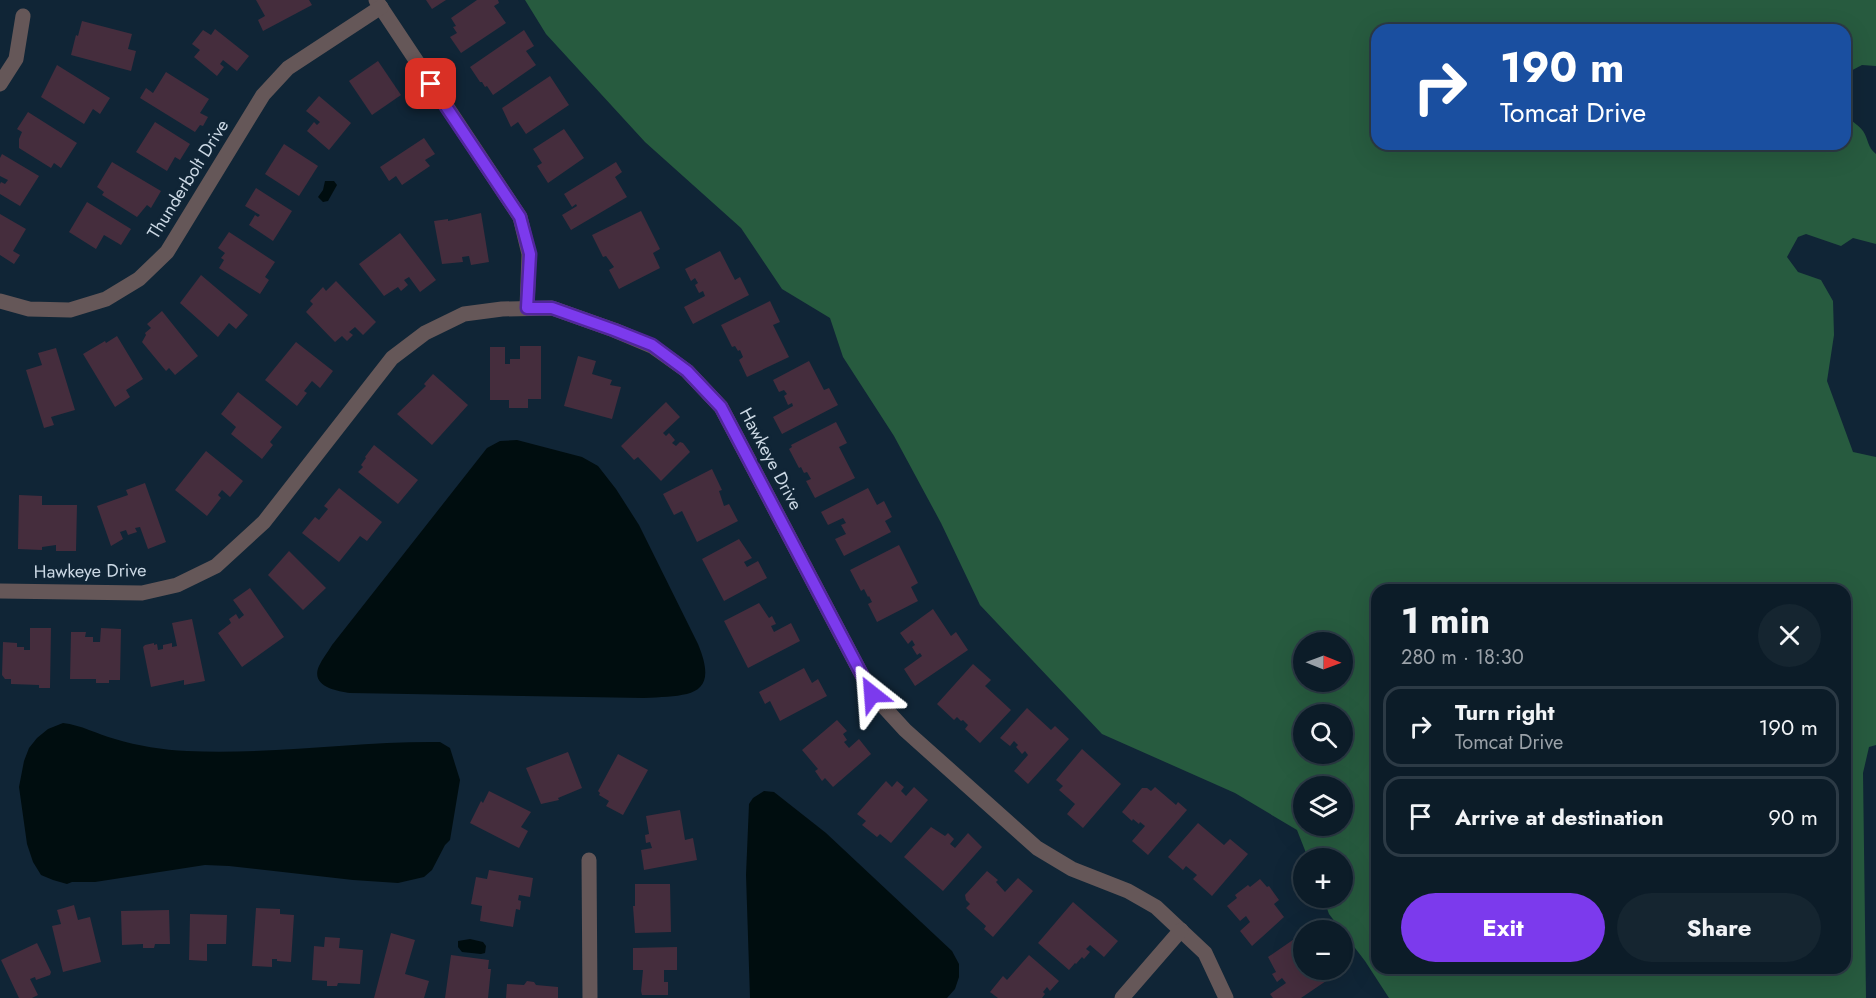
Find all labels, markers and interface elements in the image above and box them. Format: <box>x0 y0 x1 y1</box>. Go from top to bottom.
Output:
text: 190 m <box>1500 37 1624 98</box>
icon: right <box>1401 48 1479 126</box>
pin <box>405 58 456 109</box>
icon: arrive <box>414 67 447 100</box>
text: Tomcat Drive <box>1500 93 1646 132</box>
street label: Thunderbolt Drive <box>141 114 235 244</box>
street label: Hawkeye Drive <box>733 403 809 515</box>
street label: Hawkeye Drive <box>33 557 147 585</box>
text: 1 min <box>1401 594 1490 646</box>
button: close <box>1758 604 1821 667</box>
north arrow <box>1293 632 1353 692</box>
map controls <box>1293 632 1353 980</box>
text: 280 m · 18:30 <box>1401 643 1524 672</box>
position arrow <box>840 662 904 726</box>
text: Turn right <box>1455 696 1555 728</box>
button: search <box>1293 704 1353 764</box>
icon: right <box>1404 710 1437 743</box>
text: 190 m <box>1758 711 1818 743</box>
text: Tomcat Drive <box>1455 728 1563 757</box>
button: layers <box>1293 776 1353 836</box>
icon: arrive <box>1404 800 1437 833</box>
text: Arrive at destination <box>1455 801 1664 833</box>
text: 90 m <box>1768 801 1818 833</box>
button: + <box>1293 848 1353 908</box>
button: Exit <box>1401 893 1605 962</box>
button: Share <box>1617 893 1821 962</box>
button: − <box>1293 920 1353 980</box>

